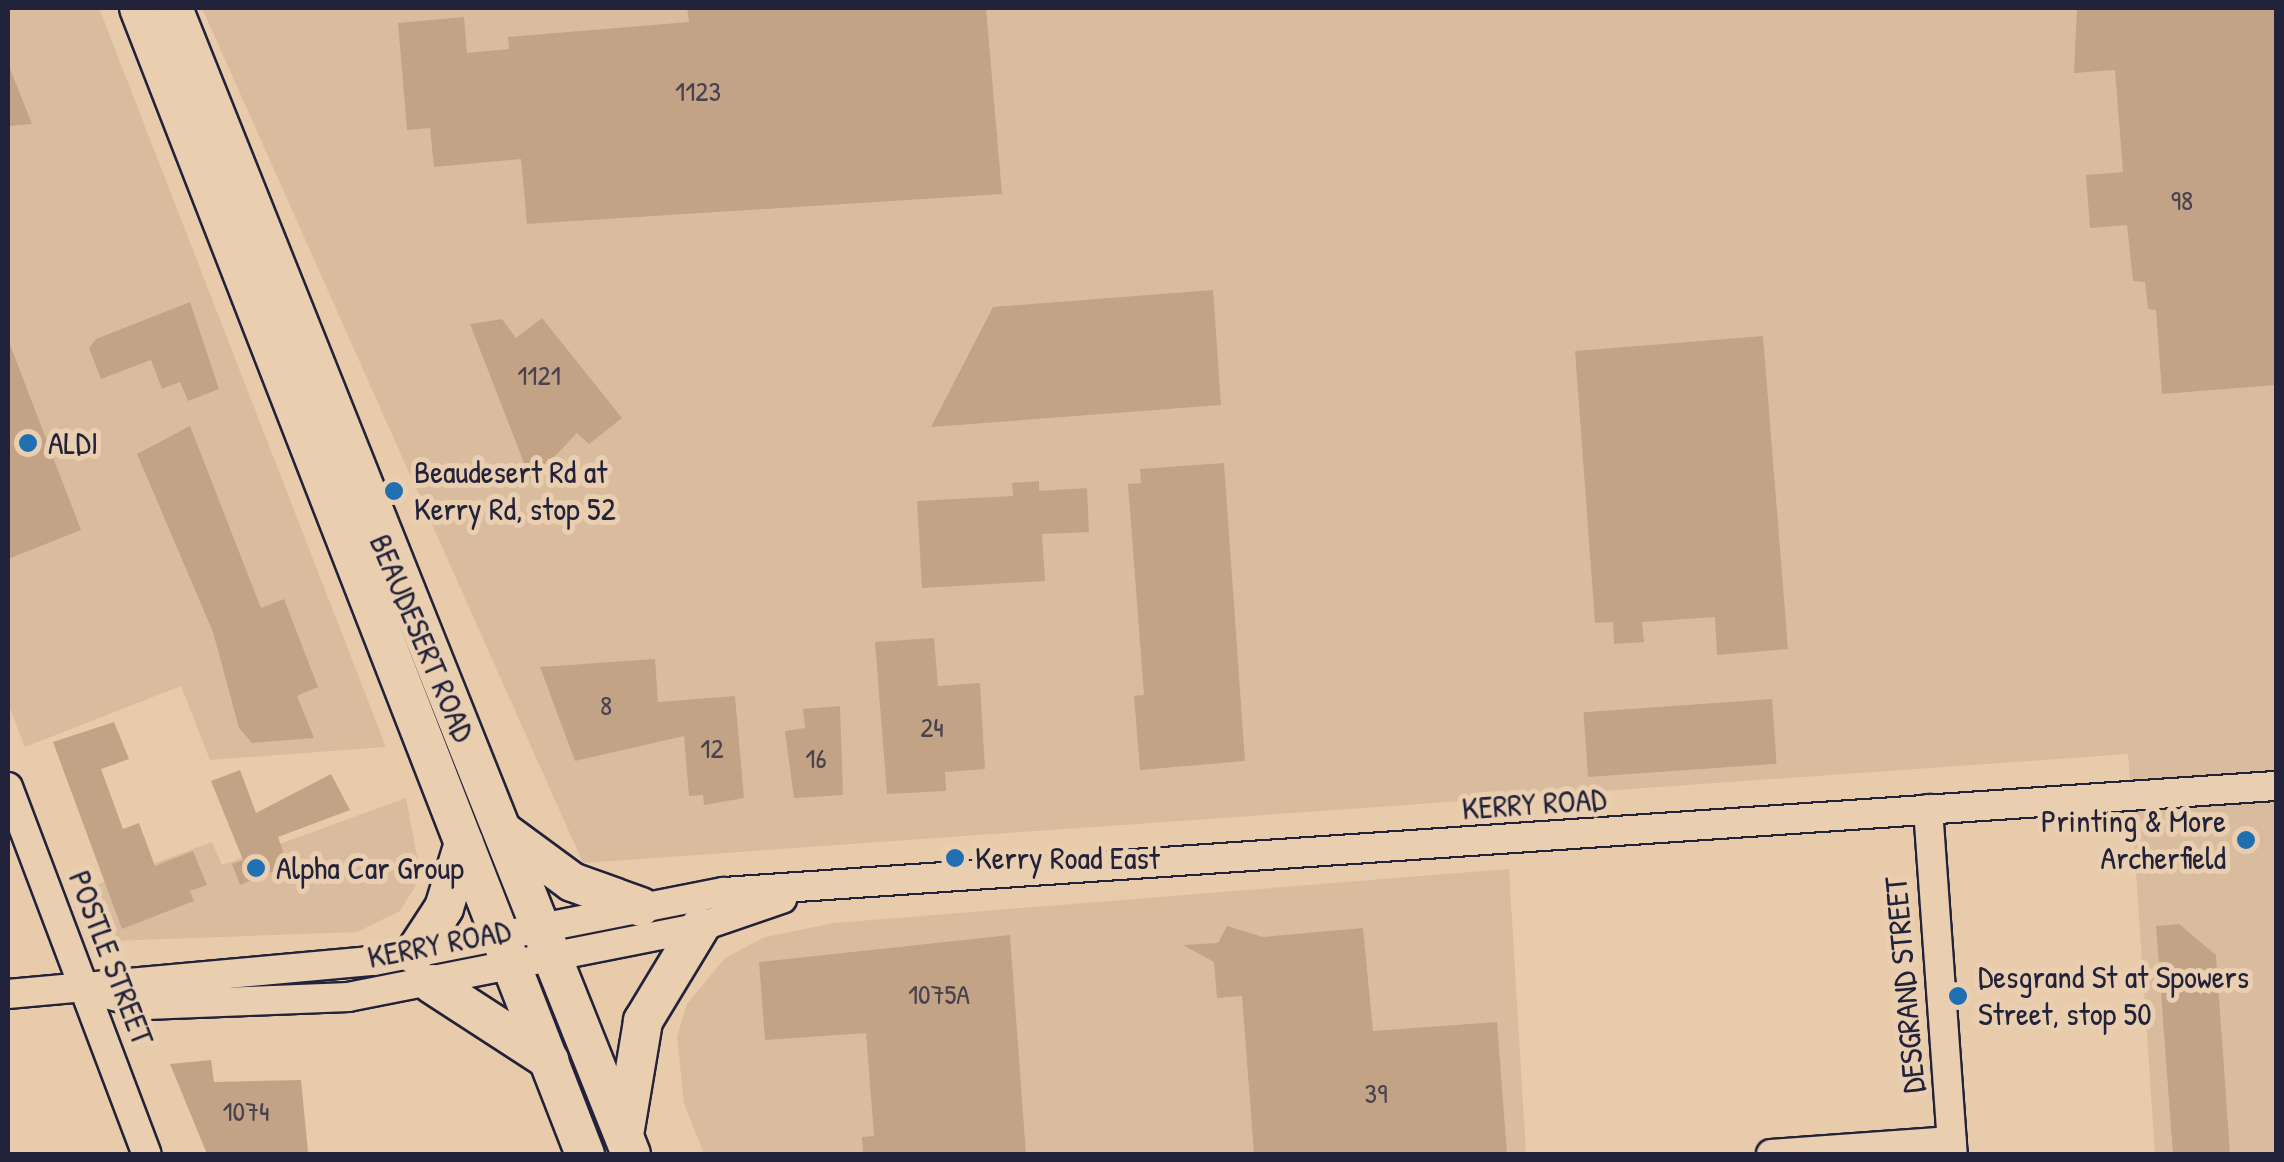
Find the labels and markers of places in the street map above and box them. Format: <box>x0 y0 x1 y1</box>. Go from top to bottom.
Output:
place label: ALDI <box>48 424 98 462</box>
marker: ALDI <box>17 432 39 454</box>
place label: Beaudesert Rd at Kerry Rd, stop 52 <box>414 454 616 529</box>
marker: Beaudesert Rd at Kerry Rd, stop 52 <box>383 480 405 502</box>
place label: Printing & More Archerfield <box>2041 803 2226 878</box>
marker: Printing & More Archerfield <box>2235 829 2257 851</box>
place label: Kerry Road East <box>975 839 1160 877</box>
marker: Kerry Road East <box>944 847 966 869</box>
place label: Alpha Car Group <box>276 849 464 887</box>
marker: Alpha Car Group <box>245 857 267 879</box>
place label: Desgrand St at Spowers Street, stop 50 <box>1978 959 2249 1034</box>
marker: Desgrand St at Spowers Street, stop 50 <box>1947 985 1969 1007</box>

